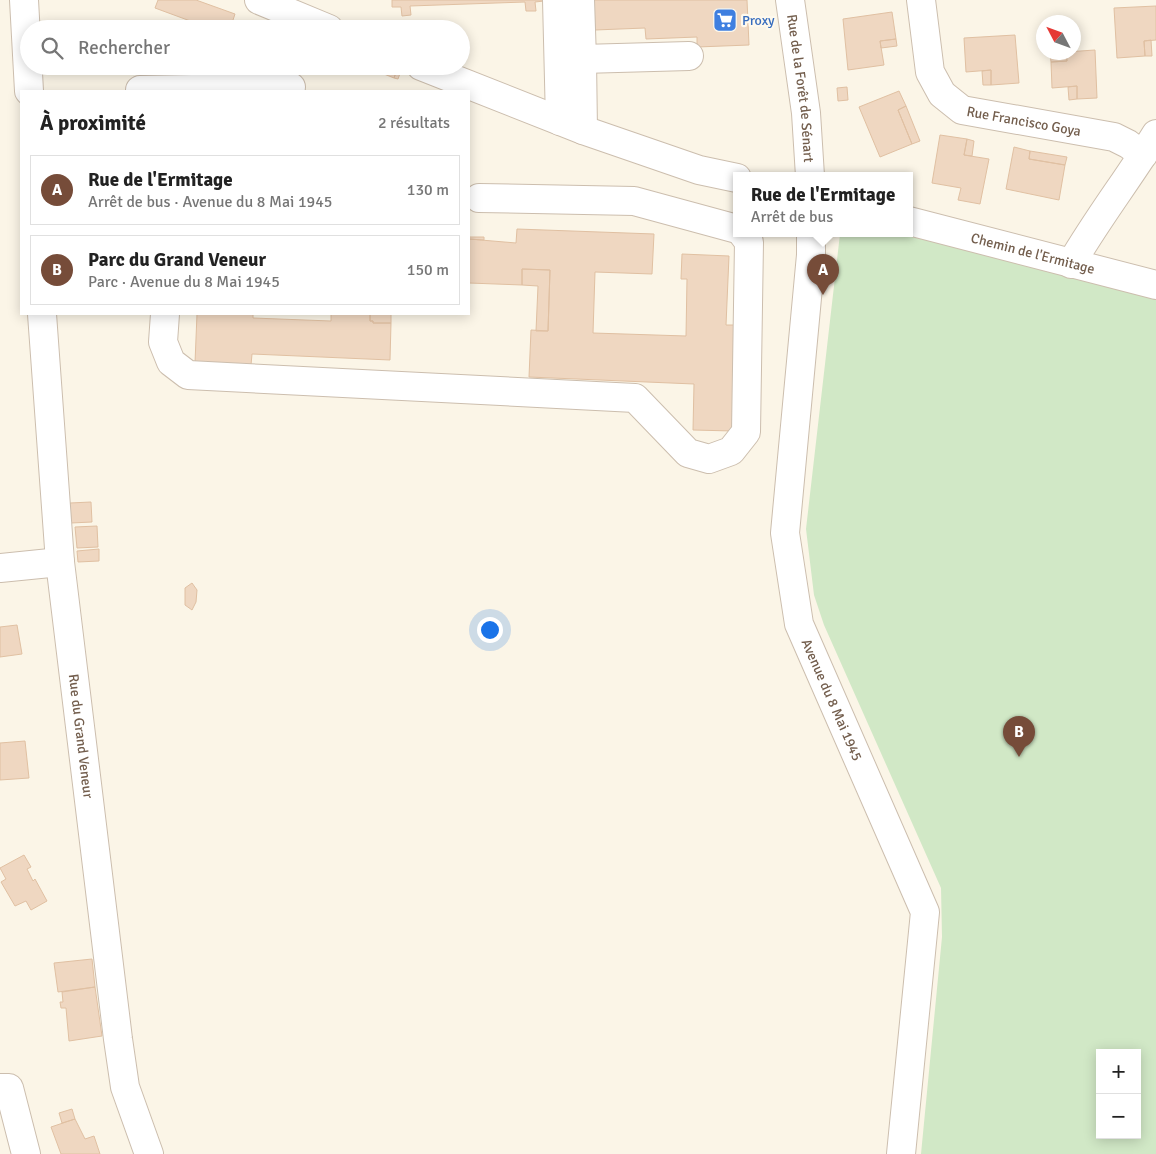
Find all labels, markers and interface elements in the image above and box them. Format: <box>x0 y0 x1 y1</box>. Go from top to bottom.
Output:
supermarket icon: Proxy <box>712 7 738 33</box>
place label: Proxy <box>742 12 775 29</box>
street label: Rue de la Forêt de Sénart <box>783 13 817 163</box>
north arrow <box>1036 15 1081 60</box>
search box <box>20 20 470 75</box>
icon: search <box>38 34 66 62</box>
text: Rechercher <box>78 36 170 60</box>
street label: Rue Francisco Goya <box>965 103 1082 140</box>
text: À proximité <box>40 110 146 136</box>
text: 2 résultats <box>378 113 450 133</box>
text: Rue de l'Ermitage <box>88 168 233 192</box>
popup <box>733 172 913 237</box>
text: A <box>52 180 62 200</box>
text: 130 m <box>407 180 449 200</box>
text: Rue de l'Ermitage <box>751 183 895 207</box>
text: Arrêt de bus · Avenue du 8 Mai 1945 <box>88 192 332 212</box>
text: Arrêt de bus <box>751 207 833 227</box>
street label: Chemin de l'Ermitage <box>969 229 1097 278</box>
text: Parc du Grand Veneur <box>88 248 266 272</box>
pin: A <box>807 254 839 295</box>
text: B <box>52 260 62 280</box>
text: 150 m <box>407 260 449 280</box>
text: Parc · Avenue du 8 Mai 1945 <box>88 272 280 292</box>
your location <box>477 617 503 643</box>
street label: Avenue du 8 Mai 1945 <box>798 636 866 764</box>
street label: Rue du Grand Veneur <box>65 673 97 800</box>
pin: B <box>1003 716 1035 757</box>
map controls <box>1096 1049 1141 1139</box>
button: + <box>1096 1049 1141 1094</box>
button: − <box>1096 1094 1141 1139</box>

